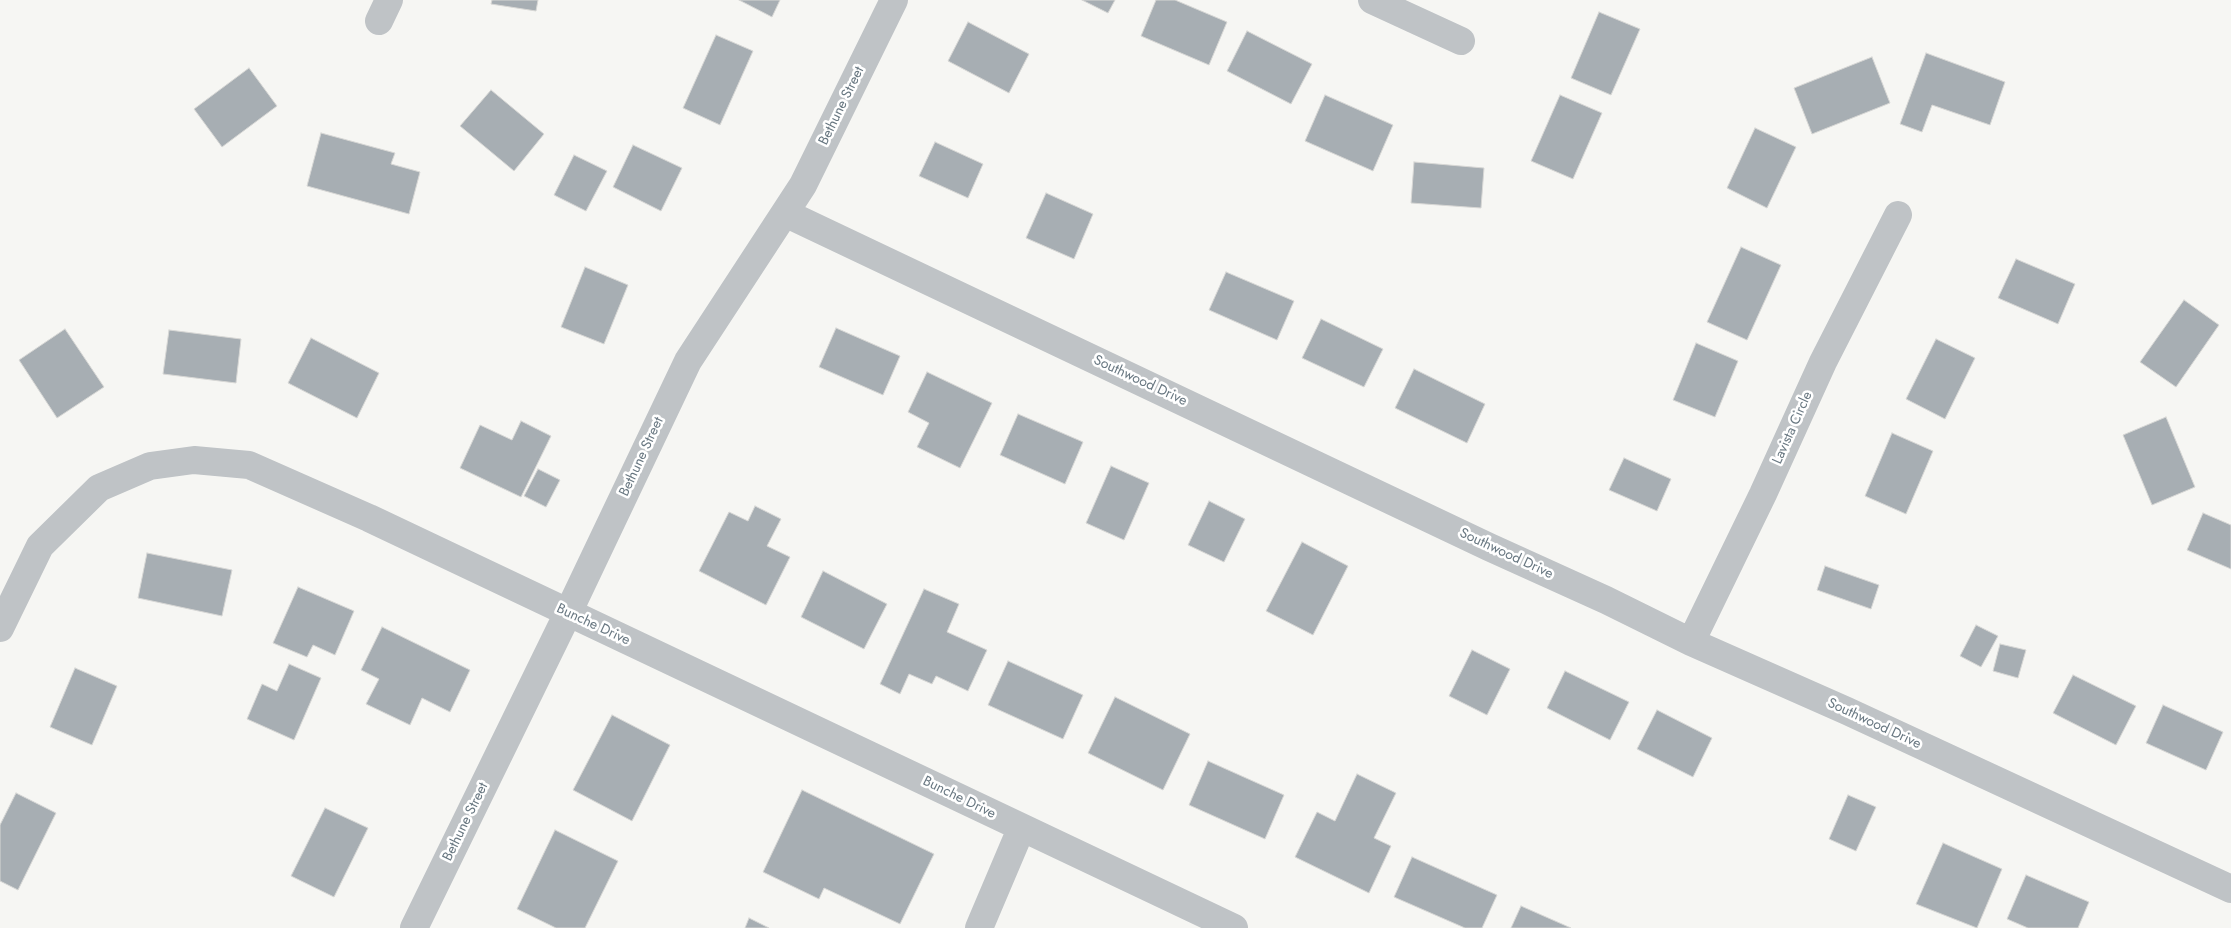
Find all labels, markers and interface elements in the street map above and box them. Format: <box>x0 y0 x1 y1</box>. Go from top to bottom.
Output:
street label: Bethune Street <box>816 64 868 148</box>
street label: Southwood Drive <box>1091 352 1189 410</box>
street label: Lavista Circle <box>1770 389 1816 467</box>
street label: Bethune Street <box>616 415 668 499</box>
street label: Southwood Drive <box>1457 525 1555 583</box>
street label: Bunche Drive <box>554 601 632 649</box>
street label: Southwood Drive <box>1825 695 1923 753</box>
street label: Bunche Drive <box>920 773 998 823</box>
street label: Bethune Street <box>440 780 492 864</box>

